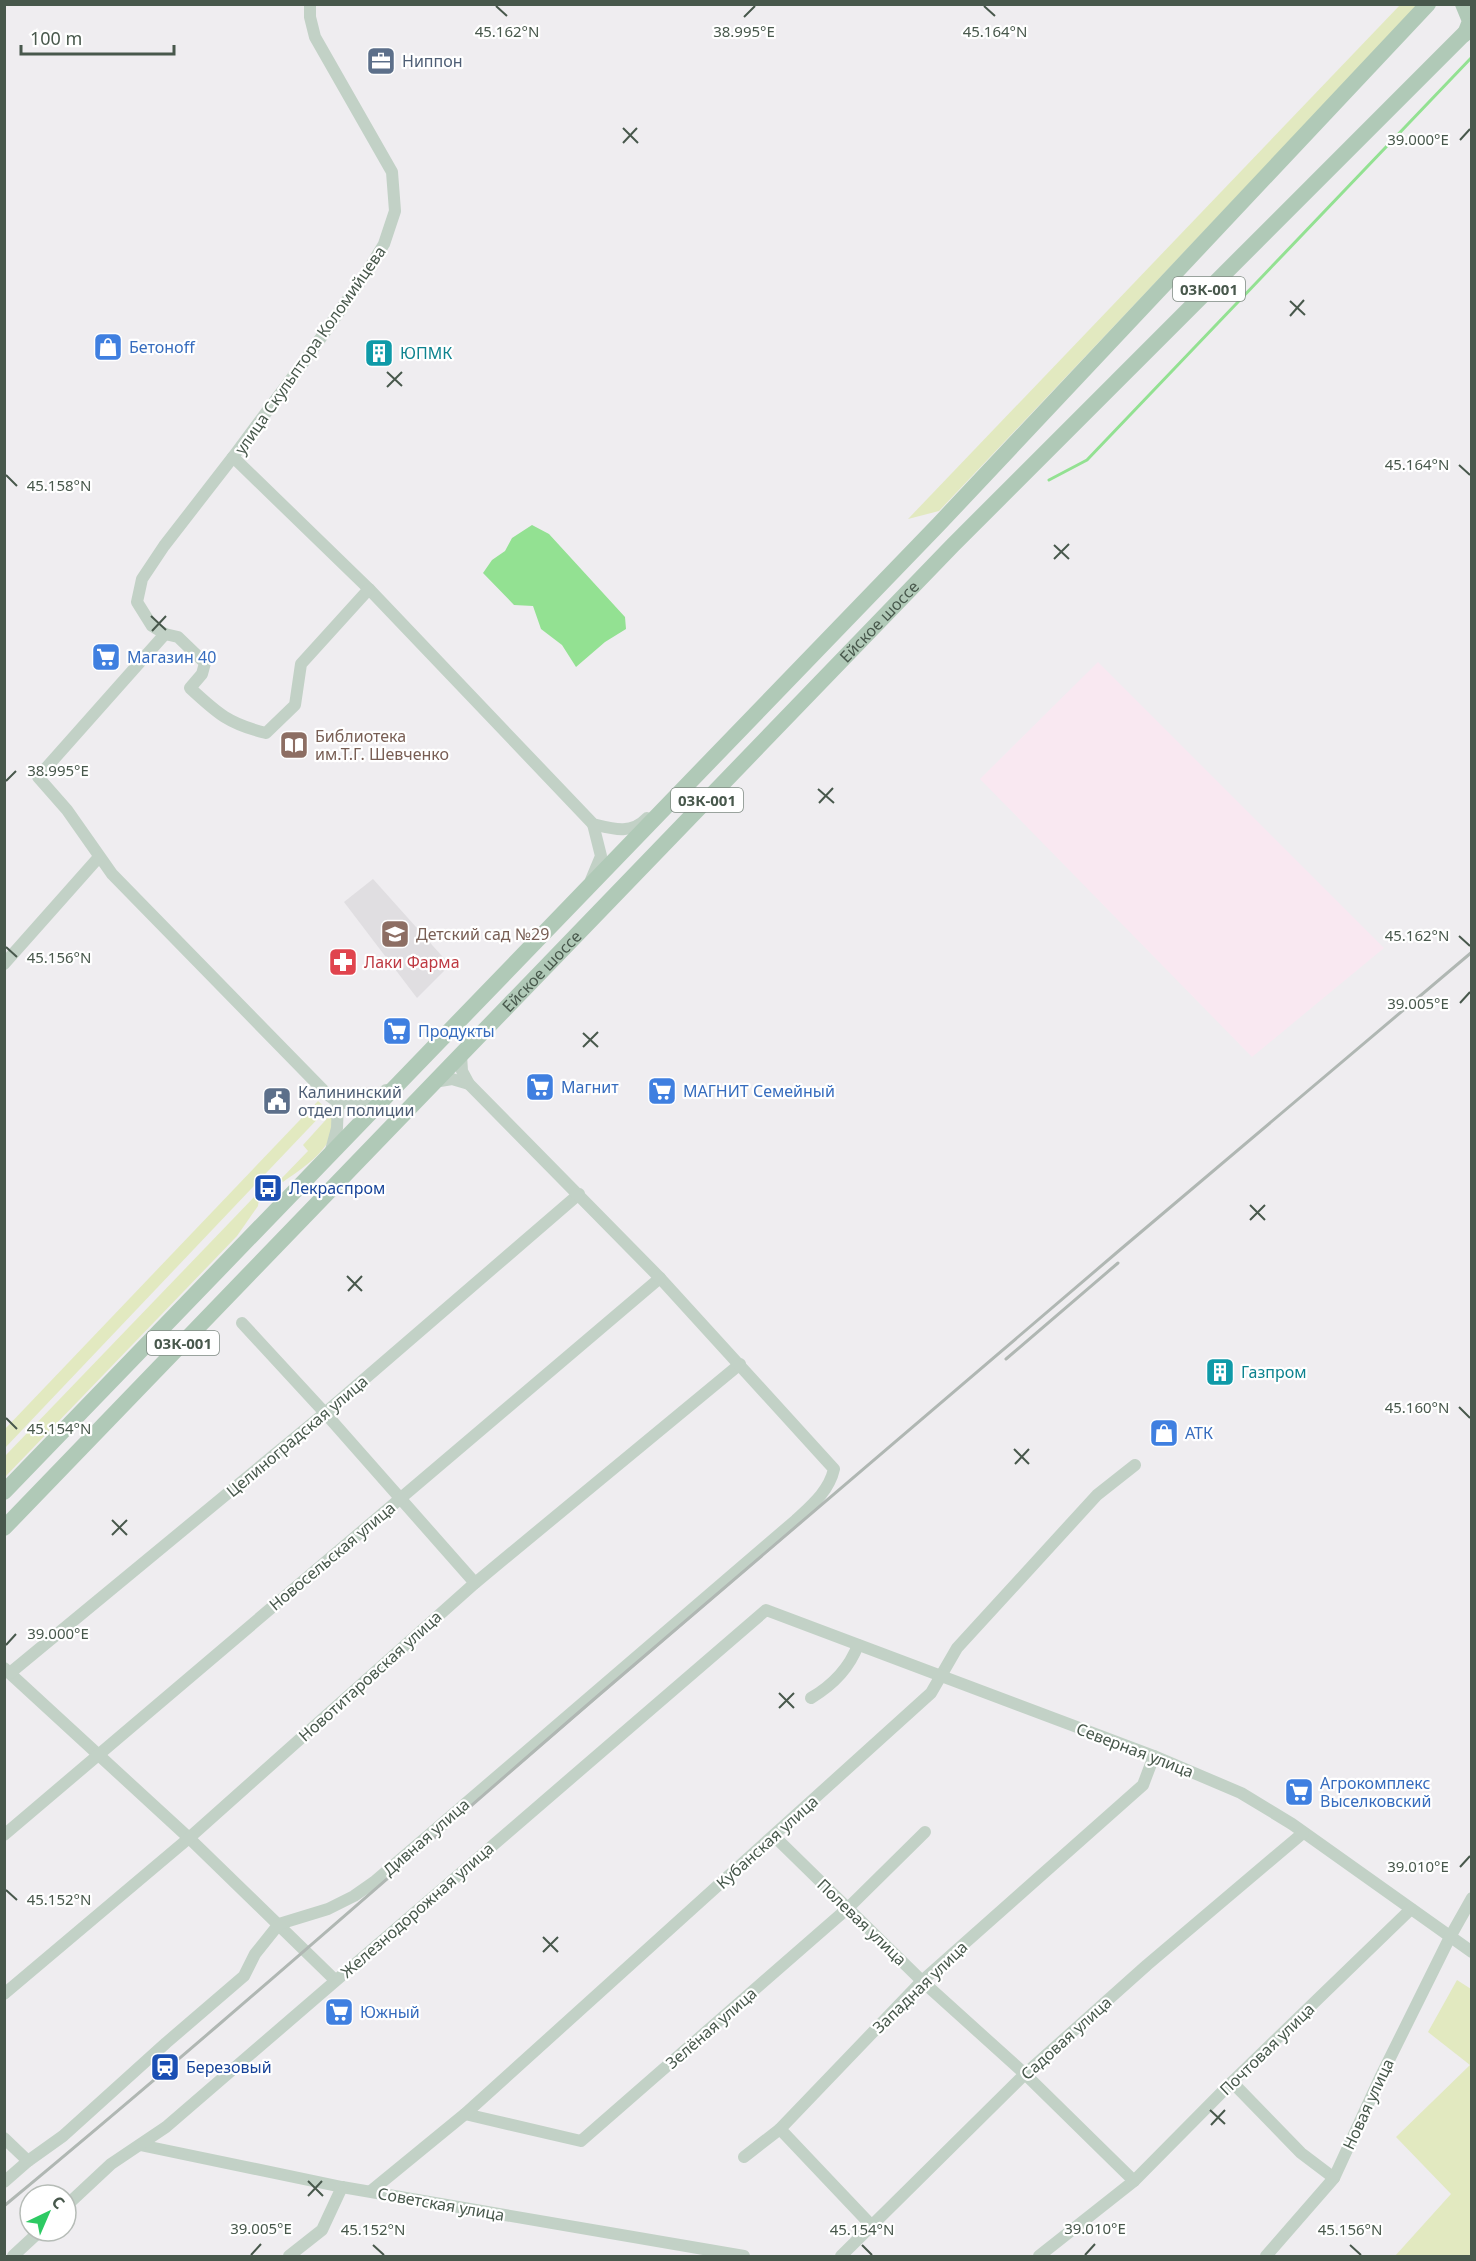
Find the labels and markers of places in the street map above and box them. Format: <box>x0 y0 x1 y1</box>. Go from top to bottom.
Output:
office icon: Ниппон <box>365 45 397 77</box>
place label: Ниппон <box>402 50 463 72</box>
shop icon: Бетонoff <box>92 331 124 363</box>
place label: Бетонoff <box>129 336 196 358</box>
building icon: ЮПМК <box>363 337 395 369</box>
place label: ЮПМК <box>400 342 452 364</box>
supermarket icon: Магазин 40 <box>90 641 122 673</box>
place label: Магазин 40 <box>127 646 216 668</box>
place label: Библиотека им.Т.Г. Шевченко <box>315 725 449 765</box>
library icon: Библиотека им.Т.Г. Шевченко <box>278 729 310 761</box>
school or university icon: Детский сад №29 <box>379 918 411 950</box>
place label: Детский сад №29 <box>416 923 549 945</box>
pharmacy icon: Лаки Фарма <box>327 946 359 978</box>
place label: Лаки Фарма <box>364 951 460 973</box>
supermarket icon: Продукты <box>381 1015 413 1047</box>
place label: Продукты <box>418 1020 495 1042</box>
supermarket icon: Магнит <box>524 1071 556 1103</box>
supermarket icon: МАГНИТ Семейный <box>646 1075 678 1107</box>
place label: Магнит <box>561 1076 619 1098</box>
place label: МАГНИТ Семейный <box>683 1080 835 1102</box>
place label: Калининский отдел полиции <box>298 1081 414 1121</box>
public building icon: Калининский отдел полиции <box>261 1085 293 1117</box>
bus stop icon: Лекраспром <box>252 1172 284 1204</box>
place label: Лекраспром <box>289 1177 385 1199</box>
building icon: Газпром <box>1204 1356 1236 1388</box>
place label: Газпром <box>1241 1361 1306 1383</box>
shop icon: АТК <box>1148 1417 1180 1449</box>
place label: АТК <box>1185 1422 1213 1444</box>
place label: Агрокомплекс Выселковский <box>1320 1772 1431 1812</box>
supermarket icon: Агрокомплекс Выселковский <box>1283 1776 1315 1808</box>
supermarket icon: Южный <box>323 1996 355 2028</box>
place label: Южный <box>360 2001 420 2023</box>
station icon: Березовый <box>149 2051 181 2083</box>
place label: Березовый <box>186 2056 272 2078</box>

